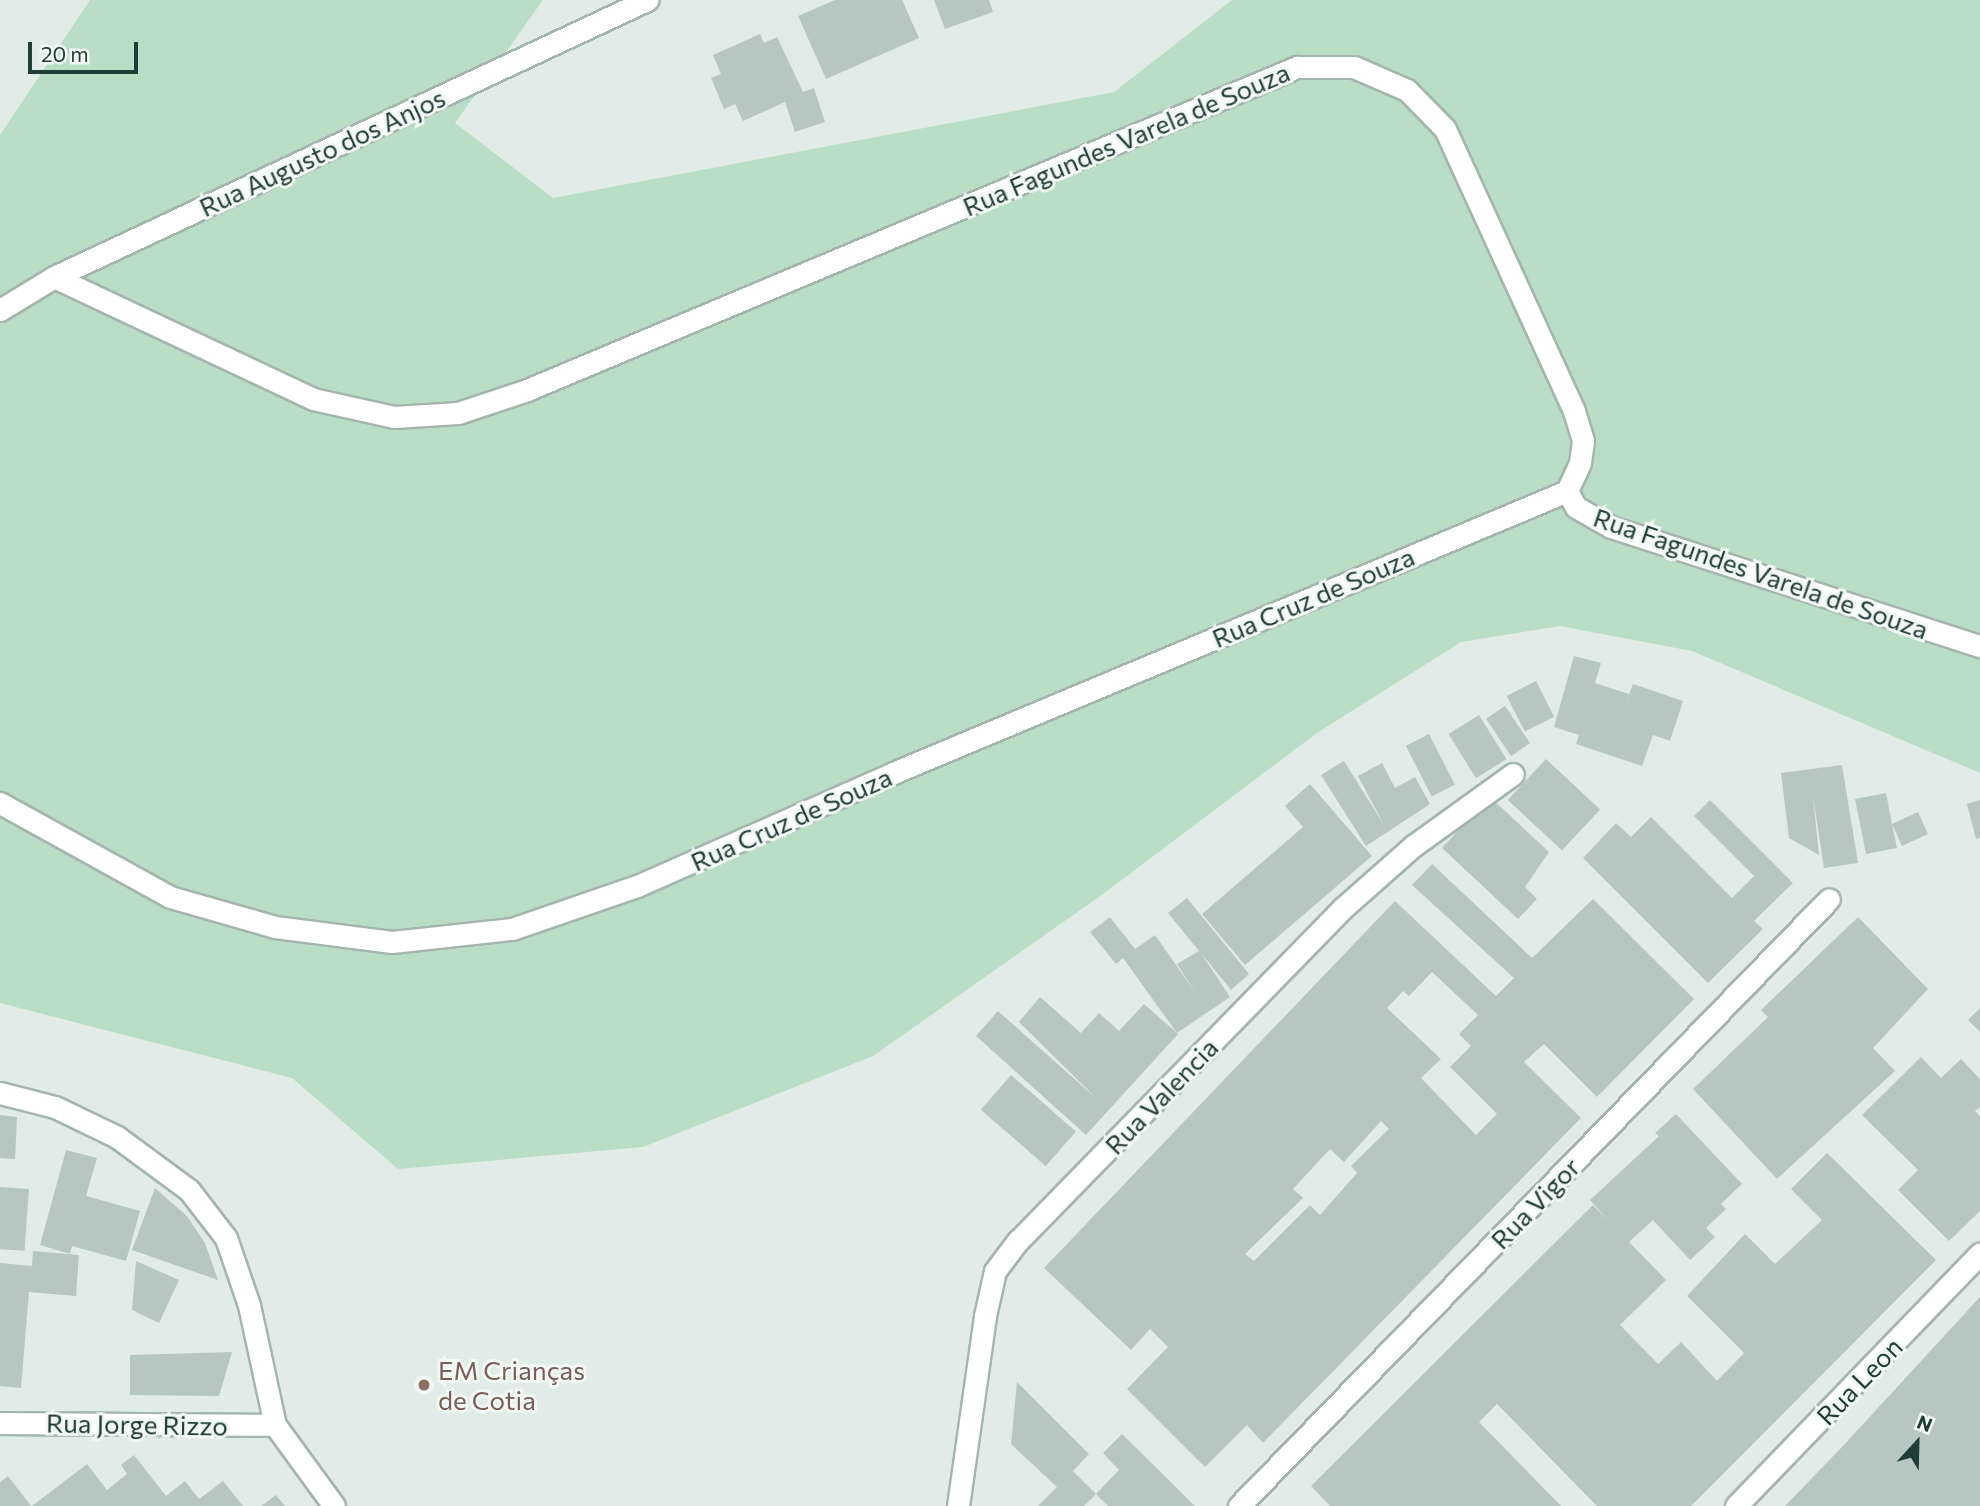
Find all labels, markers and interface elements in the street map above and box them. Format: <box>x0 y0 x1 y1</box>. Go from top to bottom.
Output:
scale bar <box>32 28 142 72</box>
text: 20 m <box>41 41 89 66</box>
street label: Rua Fagundes Varela de Souza <box>958 56 1294 222</box>
street label: Rua Augusto dos Anjos <box>194 81 450 223</box>
street label: Rua Fagundes Varela de Souza <box>1590 501 1932 645</box>
street label: Rua Cruz de Souza <box>1207 540 1419 654</box>
street label: Rua Cruz de Souza <box>686 761 896 877</box>
street label: Rua Valencia <box>1098 1032 1224 1160</box>
street label: Rua Vigor <box>1484 1151 1586 1255</box>
street label: Rua Leon <box>1810 1331 1908 1431</box>
place label: EM Crianças de Cotia <box>438 1354 585 1416</box>
marker: EM Crianças de Cotia <box>416 1377 432 1393</box>
street label: Rua Jorge Rizzo <box>46 1407 228 1441</box>
north arrow <box>1882 1408 1952 1478</box>
text: N <box>1914 1410 1936 1436</box>

